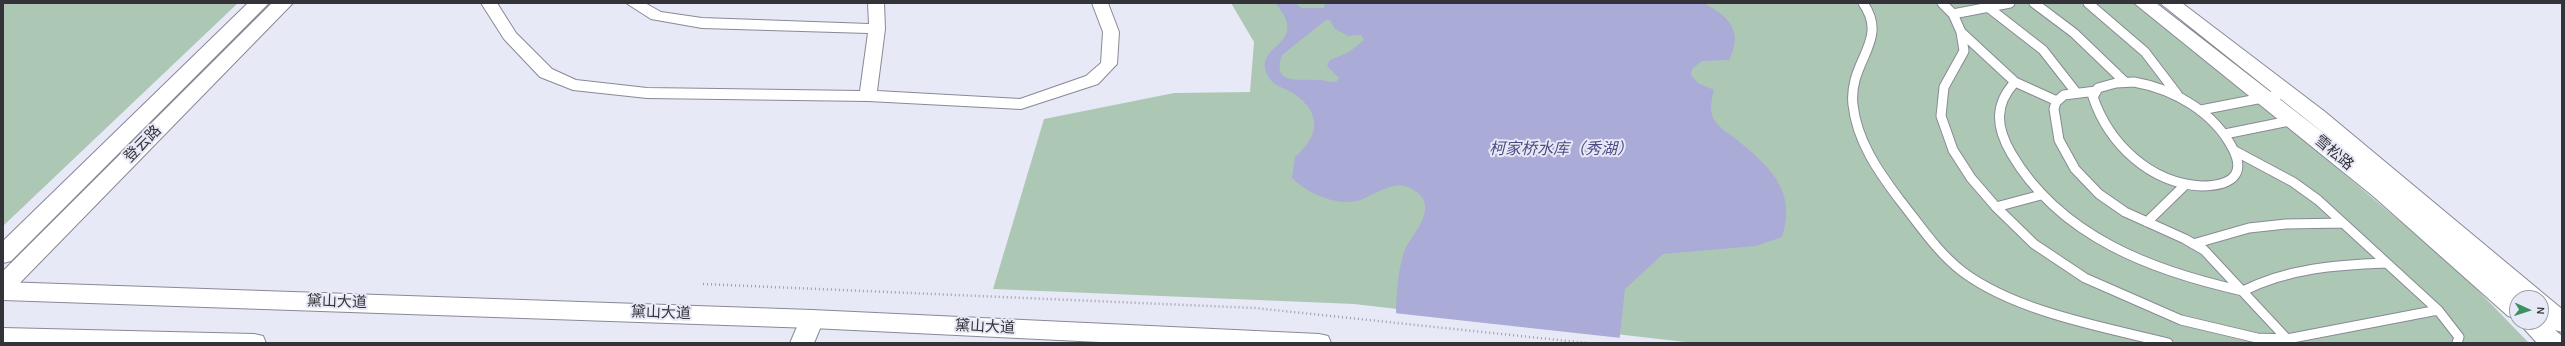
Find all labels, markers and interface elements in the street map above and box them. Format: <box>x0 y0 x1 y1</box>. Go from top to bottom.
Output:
street label: 登云路 <box>121 122 165 166</box>
street label: 雪松路 <box>2311 132 2357 174</box>
water label: 柯家桥水库（秀湖） <box>1489 139 1633 159</box>
north arrow <box>2509 290 2549 330</box>
street label: 黛山大道 <box>307 292 367 312</box>
street label: 黛山大道 <box>631 303 691 323</box>
text: N <box>2534 306 2547 315</box>
street label: 黛山大道 <box>955 316 1015 338</box>

